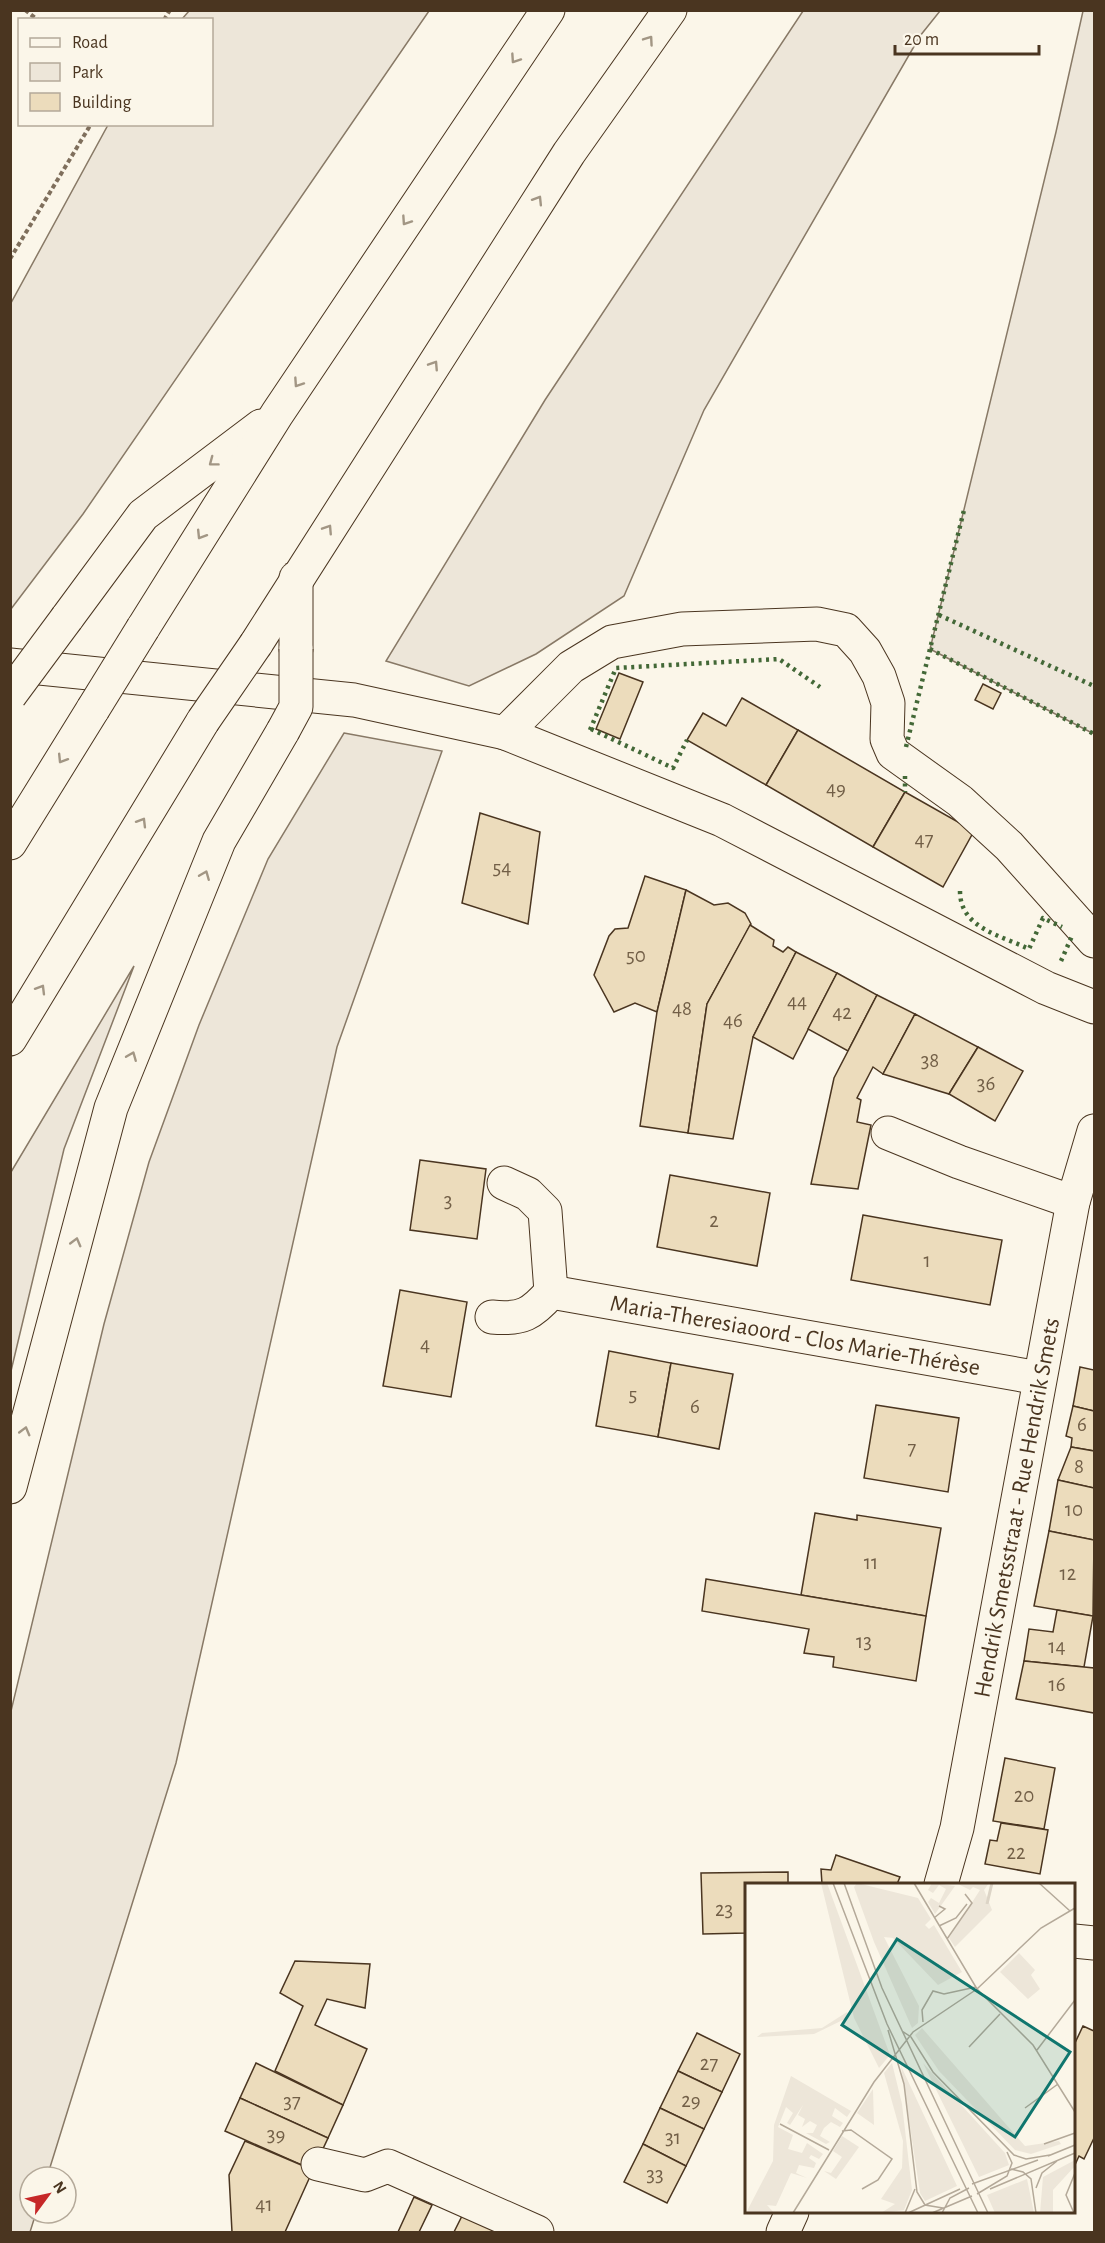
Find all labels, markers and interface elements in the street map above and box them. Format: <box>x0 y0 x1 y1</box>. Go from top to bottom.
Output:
legend <box>18 18 213 126</box>
scale bar <box>895 18 1039 56</box>
text: 20 m <box>904 31 939 49</box>
text: Road <box>72 34 108 52</box>
one-way arrow <box>642 35 653 46</box>
one-way arrow <box>511 52 522 63</box>
text: Park <box>72 64 104 82</box>
text: Building <box>72 94 132 112</box>
one-way arrow <box>531 196 543 206</box>
one-way arrow <box>402 214 413 225</box>
one-way arrow <box>426 360 437 371</box>
one-way arrow <box>294 376 305 387</box>
one-way arrow <box>209 455 220 466</box>
one-way arrow <box>321 524 332 535</box>
one-way arrow <box>197 529 209 539</box>
one-way arrow <box>59 752 70 763</box>
house number: 49 <box>826 778 846 799</box>
one-way arrow <box>135 818 147 828</box>
house number: 47 <box>915 829 934 850</box>
house number: 54 <box>493 857 511 878</box>
one-way arrow <box>198 870 210 881</box>
house number: 50 <box>626 945 646 966</box>
one-way arrow <box>33 985 45 995</box>
house number: 44 <box>787 991 807 1012</box>
house number: 48 <box>672 998 692 1019</box>
house number: 42 <box>832 1002 852 1023</box>
house number: 46 <box>723 1010 743 1031</box>
house number: 38 <box>921 1050 939 1071</box>
one-way arrow <box>125 1051 137 1062</box>
house number: 36 <box>977 1073 995 1094</box>
house number: 3 <box>444 1190 452 1211</box>
house number: 2 <box>709 1210 719 1231</box>
one-way arrow <box>68 1237 81 1247</box>
house number: 1 <box>923 1250 931 1271</box>
street label: Maria-Theresiaoord - Clos Marie-Thérèse <box>608 1292 982 1380</box>
street label: Hendrik Smetsstraat - Rue Hendrik Smets <box>970 1316 1064 1700</box>
house number: 4 <box>420 1334 430 1355</box>
house number: 5 <box>629 1384 637 1405</box>
house number: 6 <box>690 1396 700 1417</box>
house number: 6 <box>1077 1414 1087 1435</box>
one-way arrow <box>18 1426 31 1436</box>
house number: 7 <box>908 1438 917 1459</box>
house number: 8 <box>1074 1456 1084 1477</box>
house number: 10 <box>1065 1499 1083 1520</box>
house number: 11 <box>864 1552 878 1573</box>
house number: 12 <box>1060 1563 1076 1584</box>
house number: 13 <box>856 1631 872 1652</box>
house number: 14 <box>1048 1636 1066 1657</box>
house number: 16 <box>1048 1674 1066 1695</box>
house number: 20 <box>1014 1785 1034 1806</box>
house number: 22 <box>1006 1842 1026 1863</box>
inset map <box>745 1883 1075 2213</box>
house number: 23 <box>715 1899 733 1920</box>
house number: 27 <box>700 2053 718 2074</box>
house number: 29 <box>681 2090 701 2111</box>
house number: 37 <box>283 2091 301 2112</box>
house number: 39 <box>267 2124 285 2145</box>
house number: 31 <box>665 2127 681 2148</box>
house number: 33 <box>646 2164 664 2185</box>
north arrow <box>18 2165 78 2225</box>
text: N <box>50 2178 69 2196</box>
house number: 41 <box>255 2194 273 2215</box>

